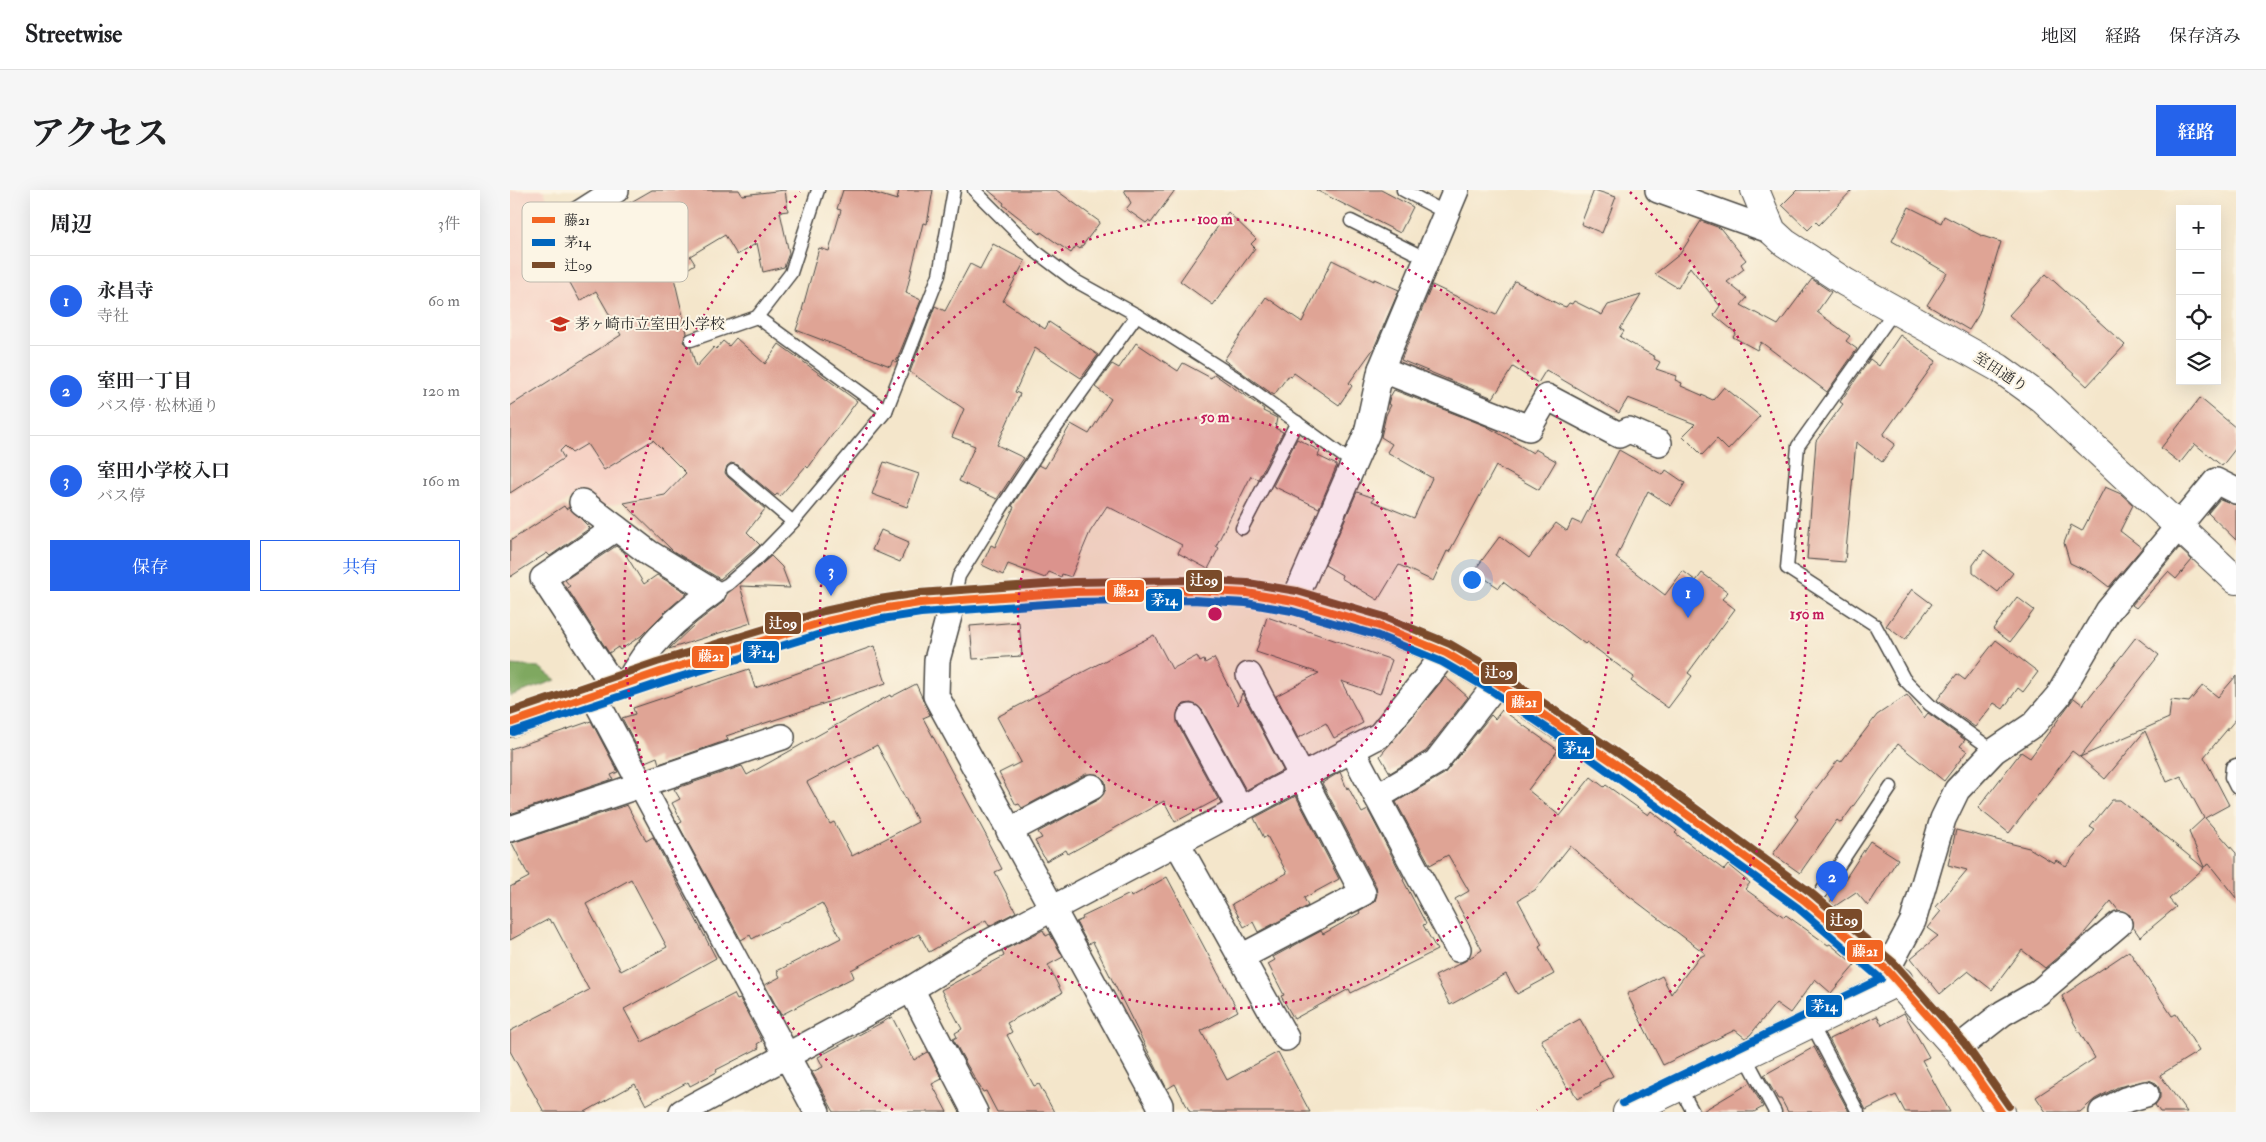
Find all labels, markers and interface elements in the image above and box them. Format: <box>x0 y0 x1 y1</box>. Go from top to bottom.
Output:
text: Streetwise <box>25 19 122 50</box>
text: 地図 <box>2041 25 2077 48</box>
text: 経路 <box>2105 25 2141 48</box>
text: 保存済み <box>2169 25 2241 48</box>
button: 経路 <box>2156 105 2236 156</box>
text: アクセス <box>30 112 169 156</box>
legend <box>522 202 688 282</box>
map controls <box>2176 205 2221 385</box>
button: + <box>2176 205 2221 250</box>
text: 100 m <box>1197 210 1233 229</box>
text: 周辺 <box>50 211 92 238</box>
text: 藤21 <box>564 212 590 229</box>
text: 3件 <box>438 214 460 234</box>
text: 茅14 <box>564 234 592 251</box>
button: − <box>2176 250 2221 295</box>
text: 辻09 <box>564 257 592 274</box>
text: 永昌寺 <box>97 279 154 303</box>
text: 1 <box>63 291 69 311</box>
text: 60 m <box>428 291 460 311</box>
button: locate <box>2176 295 2221 340</box>
text: 寺社 <box>97 306 129 326</box>
school or university icon: 茅ヶ崎市立室田小学校 <box>549 313 571 335</box>
place label: 茅ヶ崎市立室田小学校 <box>575 315 725 334</box>
button: layers <box>2176 340 2221 385</box>
street label: 室田通り <box>1970 348 2031 397</box>
text: 室田一丁目 <box>97 369 192 393</box>
text: 2 <box>62 381 70 401</box>
text: 120 m <box>422 381 460 401</box>
text: バス停 · 松林通り <box>97 396 219 416</box>
text: 50 m <box>1201 408 1230 427</box>
text: 室田小学校入口 <box>97 459 230 483</box>
text: 3 <box>63 471 69 491</box>
text: 160 m <box>422 471 460 491</box>
text: バス停 <box>97 486 145 506</box>
button: 保存 <box>50 540 250 591</box>
button: 共有 <box>260 540 460 591</box>
pin: 3 <box>815 555 847 596</box>
your location <box>1459 567 1485 593</box>
line badge: 辻09 <box>1185 569 1223 593</box>
text: 辻09 <box>1190 572 1218 589</box>
pin: 1 <box>1672 577 1704 618</box>
line badge: 藤21 <box>1106 579 1145 603</box>
text: 藤21 <box>1113 583 1139 600</box>
line badge: 茅14 <box>1145 588 1183 612</box>
text: 茅14 <box>1151 592 1179 609</box>
centre of rings <box>1206 605 1224 623</box>
text: 150 m <box>1790 605 1824 624</box>
line badge: 辻09 <box>764 611 802 635</box>
text: 辻09 <box>769 615 797 632</box>
line badge: 茅14 <box>742 640 780 664</box>
text: 茅14 <box>748 644 776 661</box>
line badge: 藤21 <box>691 645 730 669</box>
text: 藤21 <box>698 648 724 665</box>
line badge: 辻09 <box>1480 661 1518 685</box>
text: 辻09 <box>1485 664 1513 681</box>
line badge: 藤21 <box>1505 690 1543 714</box>
text: 藤21 <box>1511 694 1537 711</box>
line badge: 茅14 <box>1557 736 1595 760</box>
text: 茅14 <box>1563 740 1591 757</box>
pin: 2 <box>1816 861 1848 902</box>
line badge: 辻09 <box>1825 908 1863 932</box>
text: 辻09 <box>1830 912 1858 929</box>
line badge: 藤21 <box>1846 939 1884 963</box>
text: 藤21 <box>1852 943 1878 960</box>
line badge: 茅14 <box>1805 994 1843 1018</box>
text: 茅14 <box>1811 998 1839 1015</box>

